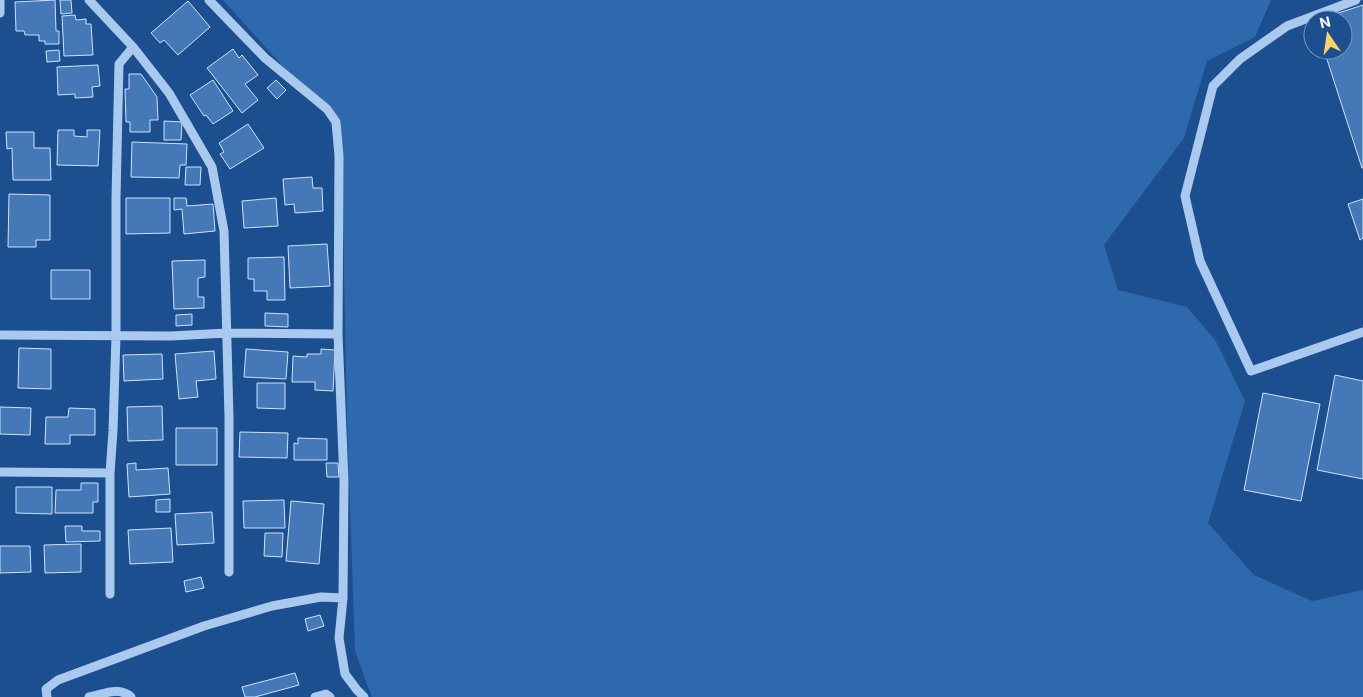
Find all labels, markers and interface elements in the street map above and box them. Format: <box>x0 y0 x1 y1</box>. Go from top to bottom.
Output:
north arrow <box>1303 10 1353 60</box>
text: N <box>1318 12 1332 31</box>

